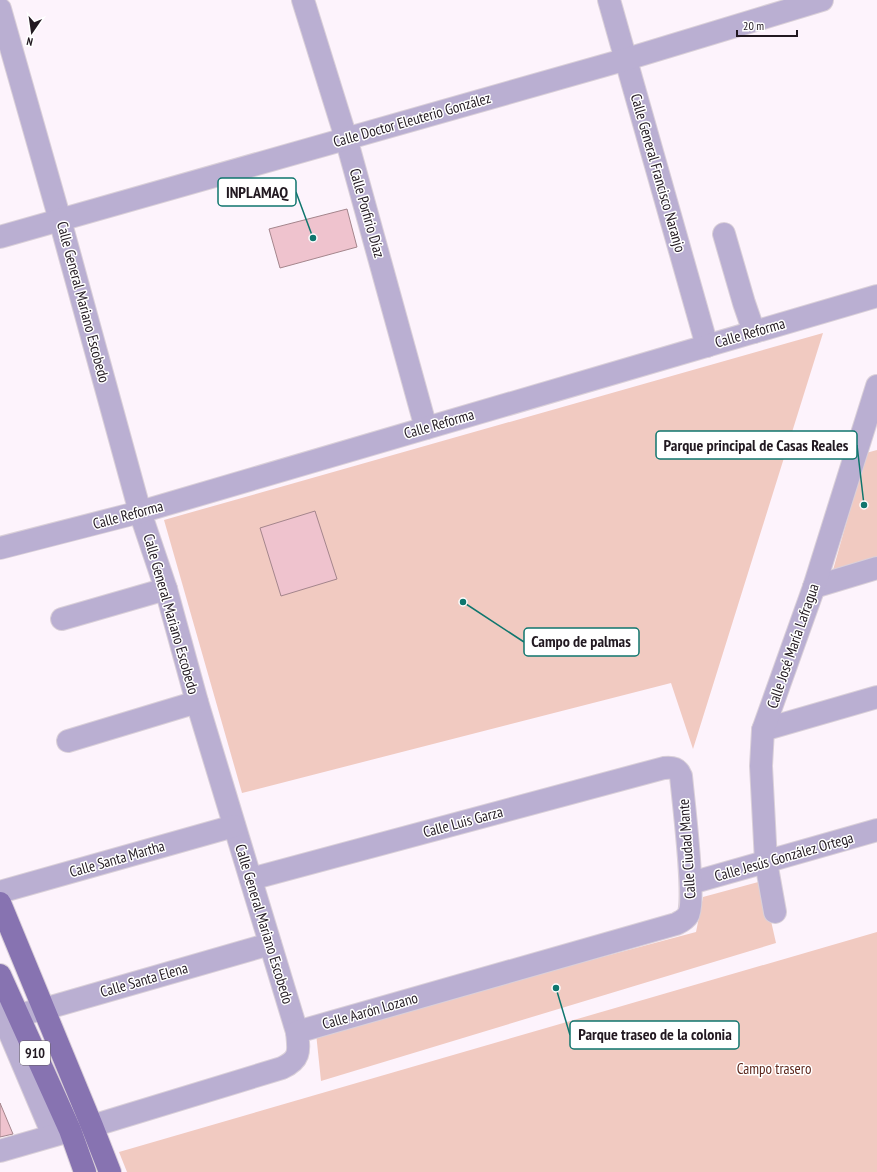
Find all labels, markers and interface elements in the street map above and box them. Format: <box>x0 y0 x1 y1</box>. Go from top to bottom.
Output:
north arrow <box>12 12 52 52</box>
scale bar <box>737 12 797 38</box>
text: 20 m <box>743 18 764 33</box>
text: N <box>25 34 34 49</box>
street label: Calle Doctor Eleuterio González <box>331 88 493 151</box>
street label: Calle General Francisco Naranjo <box>627 91 690 254</box>
street label: Calle Porfirio Díaz <box>346 166 389 260</box>
callout: INPLAMAQ <box>218 178 296 206</box>
text: INPLAMAQ <box>226 182 289 202</box>
street label: Calle General Mariano Escobedo <box>53 219 114 385</box>
street label: Calle Reforma <box>713 313 787 352</box>
street label: Calle Reforma <box>402 404 476 443</box>
callout: Parque principal de Casas Reales <box>656 431 857 459</box>
text: Parque principal de Casas Reales <box>664 435 849 455</box>
street label: Calle Reforma <box>91 496 165 533</box>
street label: Calle General Mariano Escobedo <box>139 531 204 696</box>
street label: Calle José María Lafragua <box>762 581 823 711</box>
callout: Campo de palmas <box>524 628 639 656</box>
text: Campo de palmas <box>531 631 631 651</box>
street label: Calle Ciudad Mante <box>674 798 699 900</box>
street label: Calle Luis Garza <box>421 802 505 841</box>
street label: Calle Jesús González Ortega <box>712 828 855 885</box>
street label: Calle Santa Martha <box>67 836 167 881</box>
street label: Calle General Mariano Escobedo <box>231 842 298 1006</box>
street label: Calle Santa Elena <box>98 958 190 1001</box>
street label: Calle Aarón Lozano <box>320 988 420 1033</box>
callout: Parque traseo de la colonia <box>570 1021 739 1049</box>
text: Parque traseo de la colonia <box>578 1024 732 1044</box>
road number: 910 <box>20 1041 50 1065</box>
park label: Campo trasero <box>737 1059 811 1078</box>

